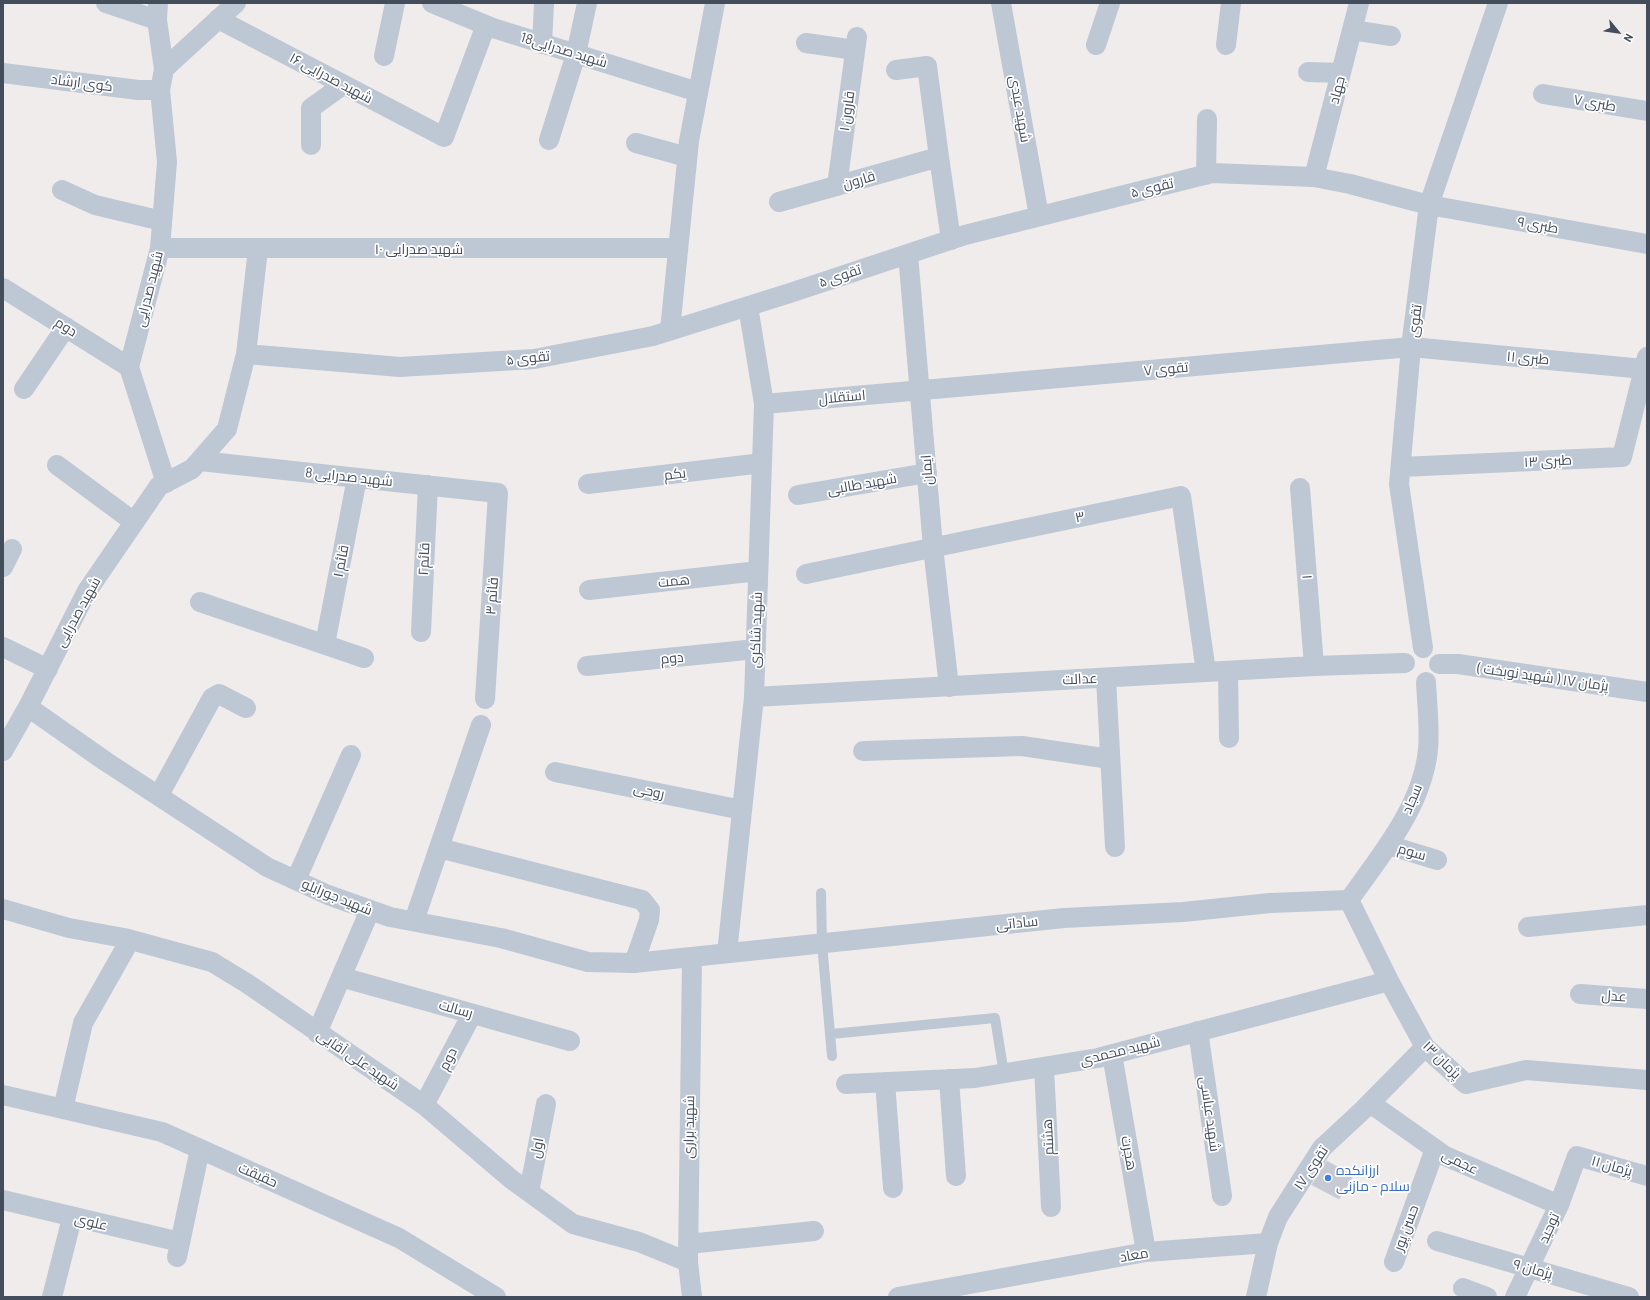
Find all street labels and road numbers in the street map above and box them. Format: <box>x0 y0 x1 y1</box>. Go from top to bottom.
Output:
street label: شهید صدرایی18 <box>519 29 609 71</box>
street label: شهید صدرایی ۱۶ <box>287 49 375 107</box>
street label: کوی ارشاد <box>50 71 114 95</box>
street label: شهید عبدی <box>1006 74 1034 144</box>
street label: جهاد <box>1325 74 1349 106</box>
street label: قارون ۱ <box>836 90 858 132</box>
street label: طبری ۷ <box>1572 91 1618 115</box>
street label: قارون <box>841 167 877 193</box>
street label: تقوی ۵ <box>1129 175 1175 201</box>
street label: طبری ۹ <box>1516 213 1560 237</box>
street label: شهید صدرایی ۱۰ <box>375 241 463 257</box>
street label: شهید صدرایی <box>131 249 167 329</box>
street label: تقوی ۵ <box>817 261 863 291</box>
street label: تقوی <box>1405 303 1425 339</box>
street label: دوم <box>52 314 80 340</box>
street label: تقوی ۵ <box>505 347 551 369</box>
street label: طبری ۱۱ <box>1506 348 1550 368</box>
street label: تقوی ۷ <box>1143 359 1189 379</box>
street label: استقلال <box>818 387 866 407</box>
street label: طبری ۱۳ <box>1524 451 1572 471</box>
street label: ایمان <box>918 454 936 486</box>
street label: شهید صدرایی 8 <box>304 464 394 490</box>
street label: یکم <box>663 464 687 484</box>
street label: شهید طالبی <box>826 470 898 498</box>
street label: ۳ <box>1074 508 1086 526</box>
street label: قائم۲ <box>415 542 433 576</box>
street label: قائم ۱ <box>330 543 352 579</box>
street label: همت <box>657 571 691 591</box>
street label: شهید صدرایی <box>52 574 104 650</box>
street label: ۱ <box>1298 574 1316 580</box>
street label: قائم ۳ <box>482 577 502 615</box>
street label: شهید شاکری <box>746 592 766 668</box>
street label: دوم <box>660 648 684 668</box>
street label: پژمان ۱۷ ( شهید نوبخت ) <box>1476 659 1610 695</box>
street label: عدالت <box>1062 670 1098 688</box>
street label: روحی <box>632 780 666 802</box>
street label: سجاد <box>1398 781 1426 817</box>
street label: سوم <box>1396 840 1428 864</box>
street label: شهید جورابلو <box>299 875 375 919</box>
street label: ساداتی <box>995 912 1039 934</box>
street label: عدل <box>1601 987 1627 1005</box>
street label: رسالت <box>437 996 475 1022</box>
street label: شهید علی آقایی <box>314 1026 402 1094</box>
street label: شهید محمدی <box>1078 1033 1162 1069</box>
street label: پژمان ۱۳ <box>1419 1037 1465 1083</box>
street label: دوم <box>435 1045 461 1073</box>
street label: شهید عباسی <box>1196 1075 1224 1153</box>
street label: شهید براری <box>680 1095 698 1159</box>
street label: هشتم <box>1039 1118 1057 1156</box>
street label: هجرت <box>1118 1134 1140 1172</box>
street label: اول <box>527 1136 547 1160</box>
street label: تقوی ۱۷ <box>1290 1143 1332 1193</box>
street label: عجمی <box>1439 1146 1481 1178</box>
street label: پژمان ۱۱ <box>1590 1152 1634 1180</box>
street label: حقیقت <box>236 1159 280 1191</box>
street label: حسن پور <box>1390 1203 1422 1253</box>
street label: علوی <box>73 1210 109 1234</box>
street label: توحید <box>1535 1210 1563 1246</box>
street label: معاد <box>1118 1244 1150 1266</box>
street label: پژمان ۹ <box>1511 1255 1555 1283</box>

